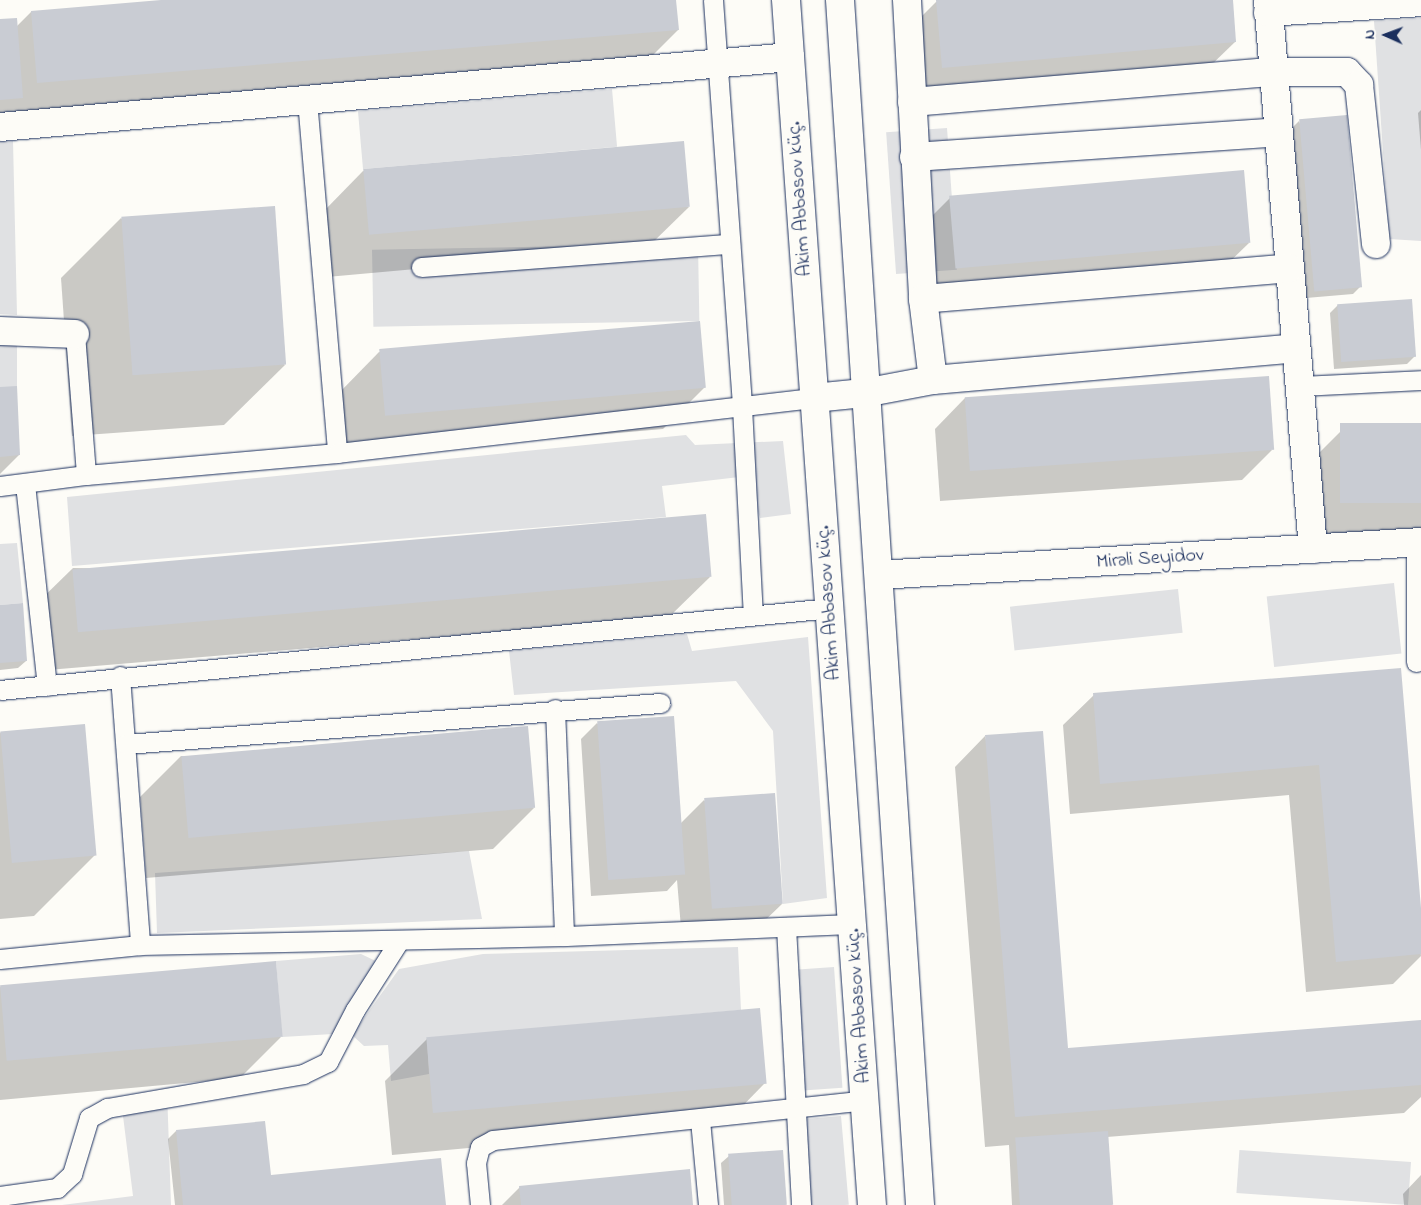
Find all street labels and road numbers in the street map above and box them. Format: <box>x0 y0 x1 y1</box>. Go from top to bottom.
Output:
street label: Akim Abbasov küç. <box>783 121 817 277</box>
street label: Akim Abbasov küç. <box>812 525 846 681</box>
street label: Mirəli Seyidov <box>1095 543 1205 575</box>
street label: Akim Abbasov küç. <box>842 928 876 1084</box>

